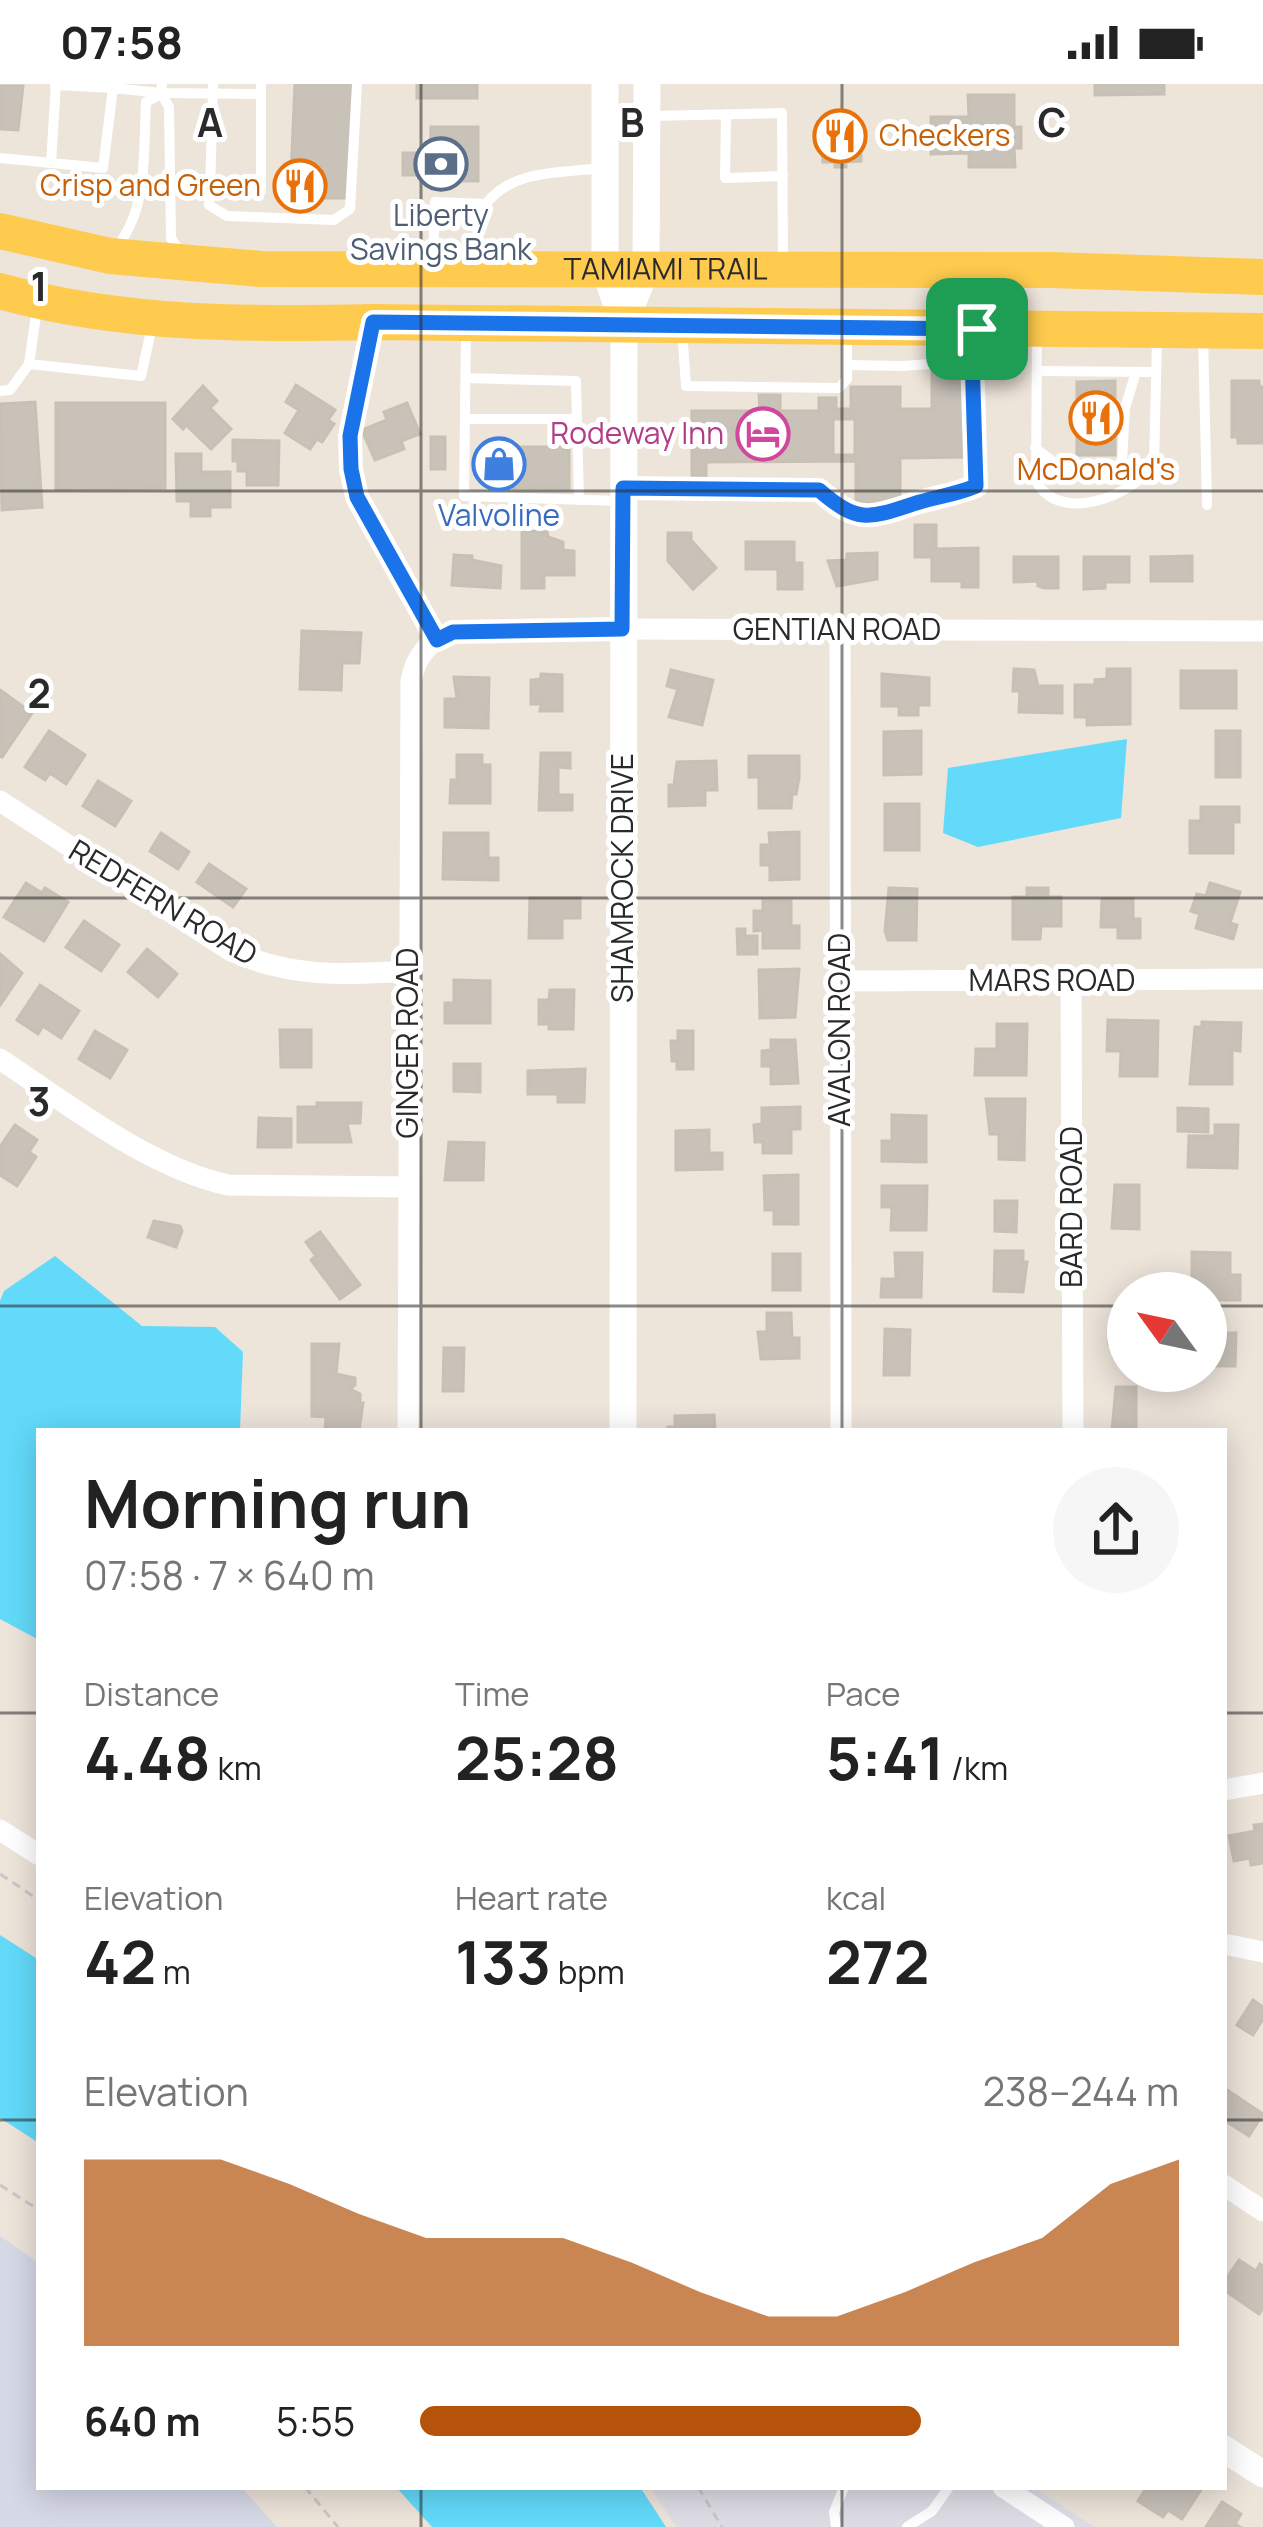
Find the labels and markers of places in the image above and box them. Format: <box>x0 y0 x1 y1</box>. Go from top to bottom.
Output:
restaurant icon: Checkers <box>812 108 868 164</box>
place label: Checkers <box>879 114 1011 155</box>
bank icon: Liberty Savings Bank <box>413 136 469 192</box>
restaurant icon: Crisp and Green <box>272 158 328 214</box>
place label: Crisp and Green <box>40 164 261 205</box>
place label: Liberty Savings Bank <box>350 194 533 269</box>
pin <box>926 278 1028 380</box>
restaurant icon: McDonald's <box>1068 390 1124 446</box>
hotel icon: Rodeway Inn <box>735 406 791 462</box>
place label: Rodeway Inn <box>550 412 724 453</box>
shop icon: Valvoline <box>471 436 527 492</box>
place label: McDonald's <box>1017 448 1175 489</box>
place label: Valvoline <box>438 494 560 535</box>

